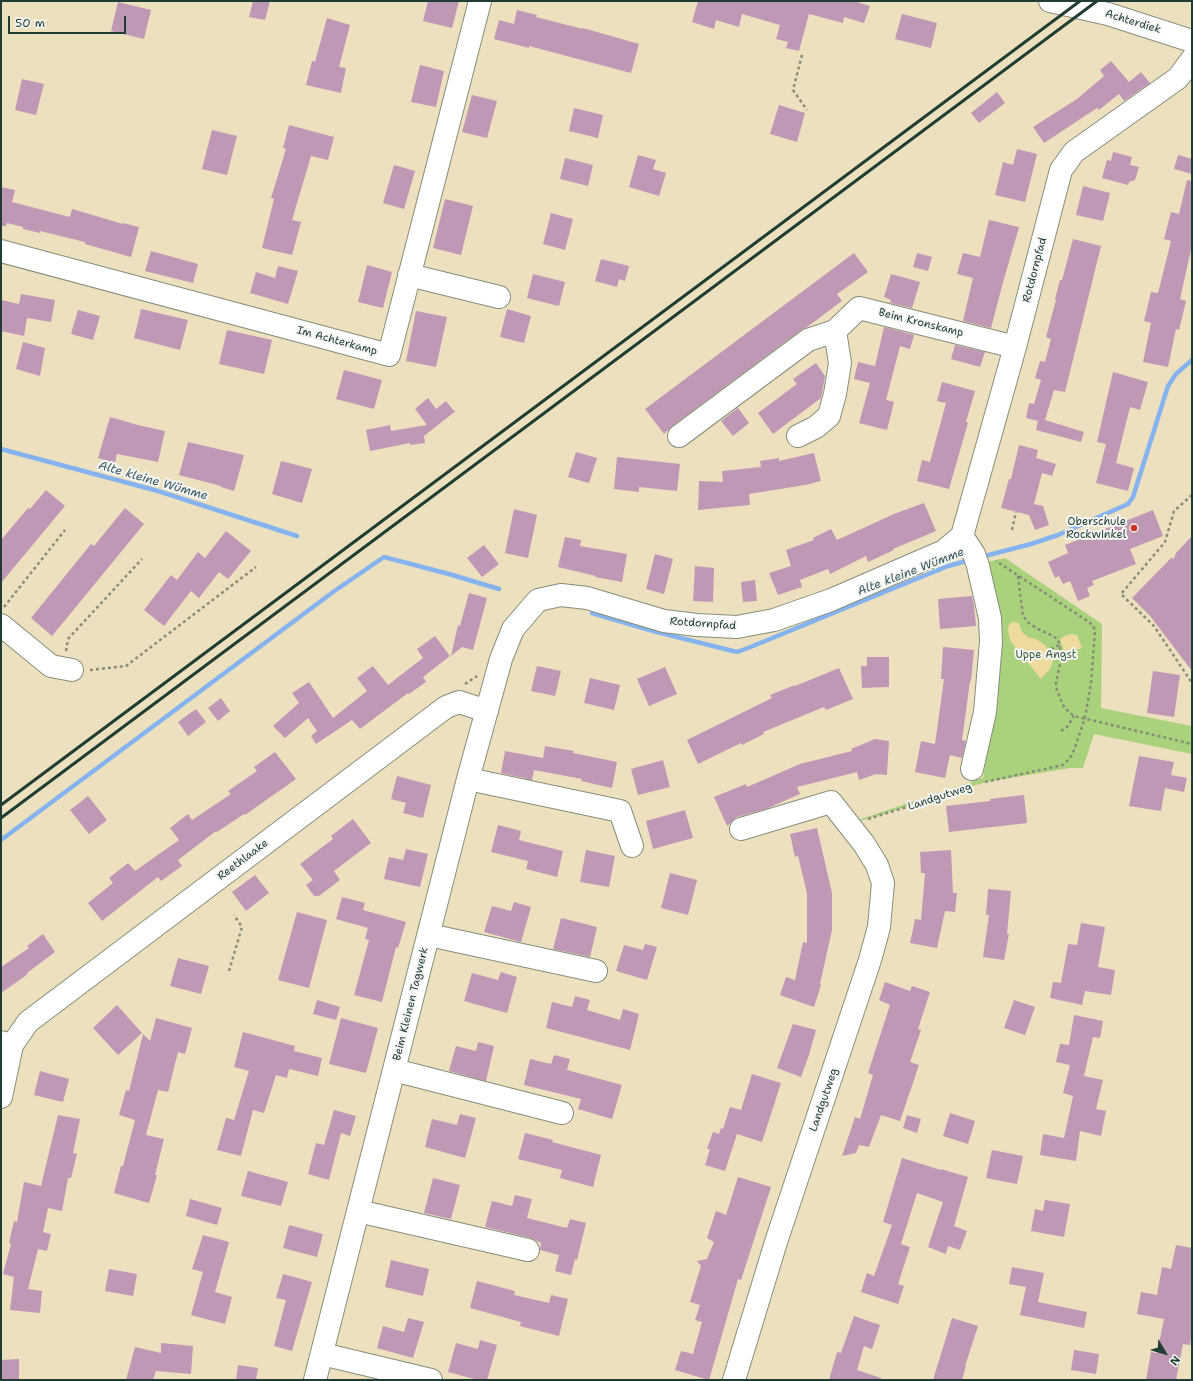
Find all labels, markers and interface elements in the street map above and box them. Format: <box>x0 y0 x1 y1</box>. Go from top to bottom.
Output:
street label: Achterdiek <box>1104 7 1162 37</box>
scale bar <box>10 8 128 34</box>
text: 50 m <box>15 15 45 31</box>
street label: Rotdornpfad <box>1020 236 1050 304</box>
street label: Beim Kronskamp <box>877 306 965 340</box>
street label: Im Achterkamp <box>295 324 379 358</box>
water label: Alte kleine Wümme <box>97 459 209 503</box>
place label: Oberschule Rockwinkel <box>1066 515 1126 541</box>
marker: Oberschule Rockwinkel <box>1129 523 1139 533</box>
water label: Alte kleine Wümme <box>856 545 966 599</box>
street label: Rotdornpfad <box>669 615 737 633</box>
park label: Uppe Angst <box>1015 648 1077 662</box>
street label: Landgutweg <box>906 780 974 814</box>
street label: Reethlaake <box>215 837 271 883</box>
street label: Beim Kleinen Tagwerk <box>391 946 431 1062</box>
street label: Landgutweg <box>807 1067 841 1133</box>
north arrow <box>1145 1333 1185 1373</box>
text: N <box>1166 1353 1183 1369</box>

